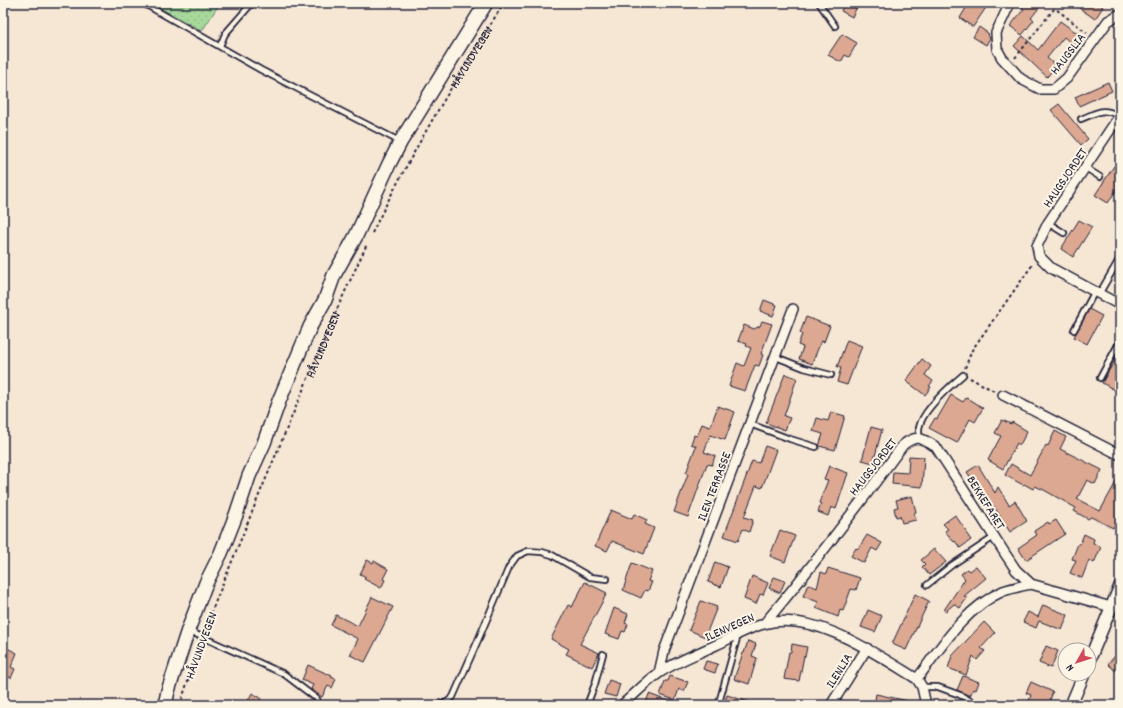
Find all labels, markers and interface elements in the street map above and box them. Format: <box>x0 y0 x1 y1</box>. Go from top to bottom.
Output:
street label: HÅVUNDVEGEN <box>446 23 499 93</box>
street label: HAUGSLIA <box>1046 29 1091 80</box>
street label: HAUGSJORDET <box>1039 145 1093 212</box>
street label: HÅVUNDVEGEN <box>302 309 347 381</box>
street label: HAUGSJORDET <box>845 435 903 500</box>
street label: ILEN TERRASSE <box>693 449 737 524</box>
street label: BEKKEFARET <box>961 473 1009 534</box>
street label: ILENVEGEN <box>702 609 758 648</box>
street label: HÅVUNDVEGEN <box>181 610 223 682</box>
north arrow <box>1057 642 1097 682</box>
street label: ILENLIA <box>822 650 858 693</box>
text: N <box>1063 659 1079 674</box>

